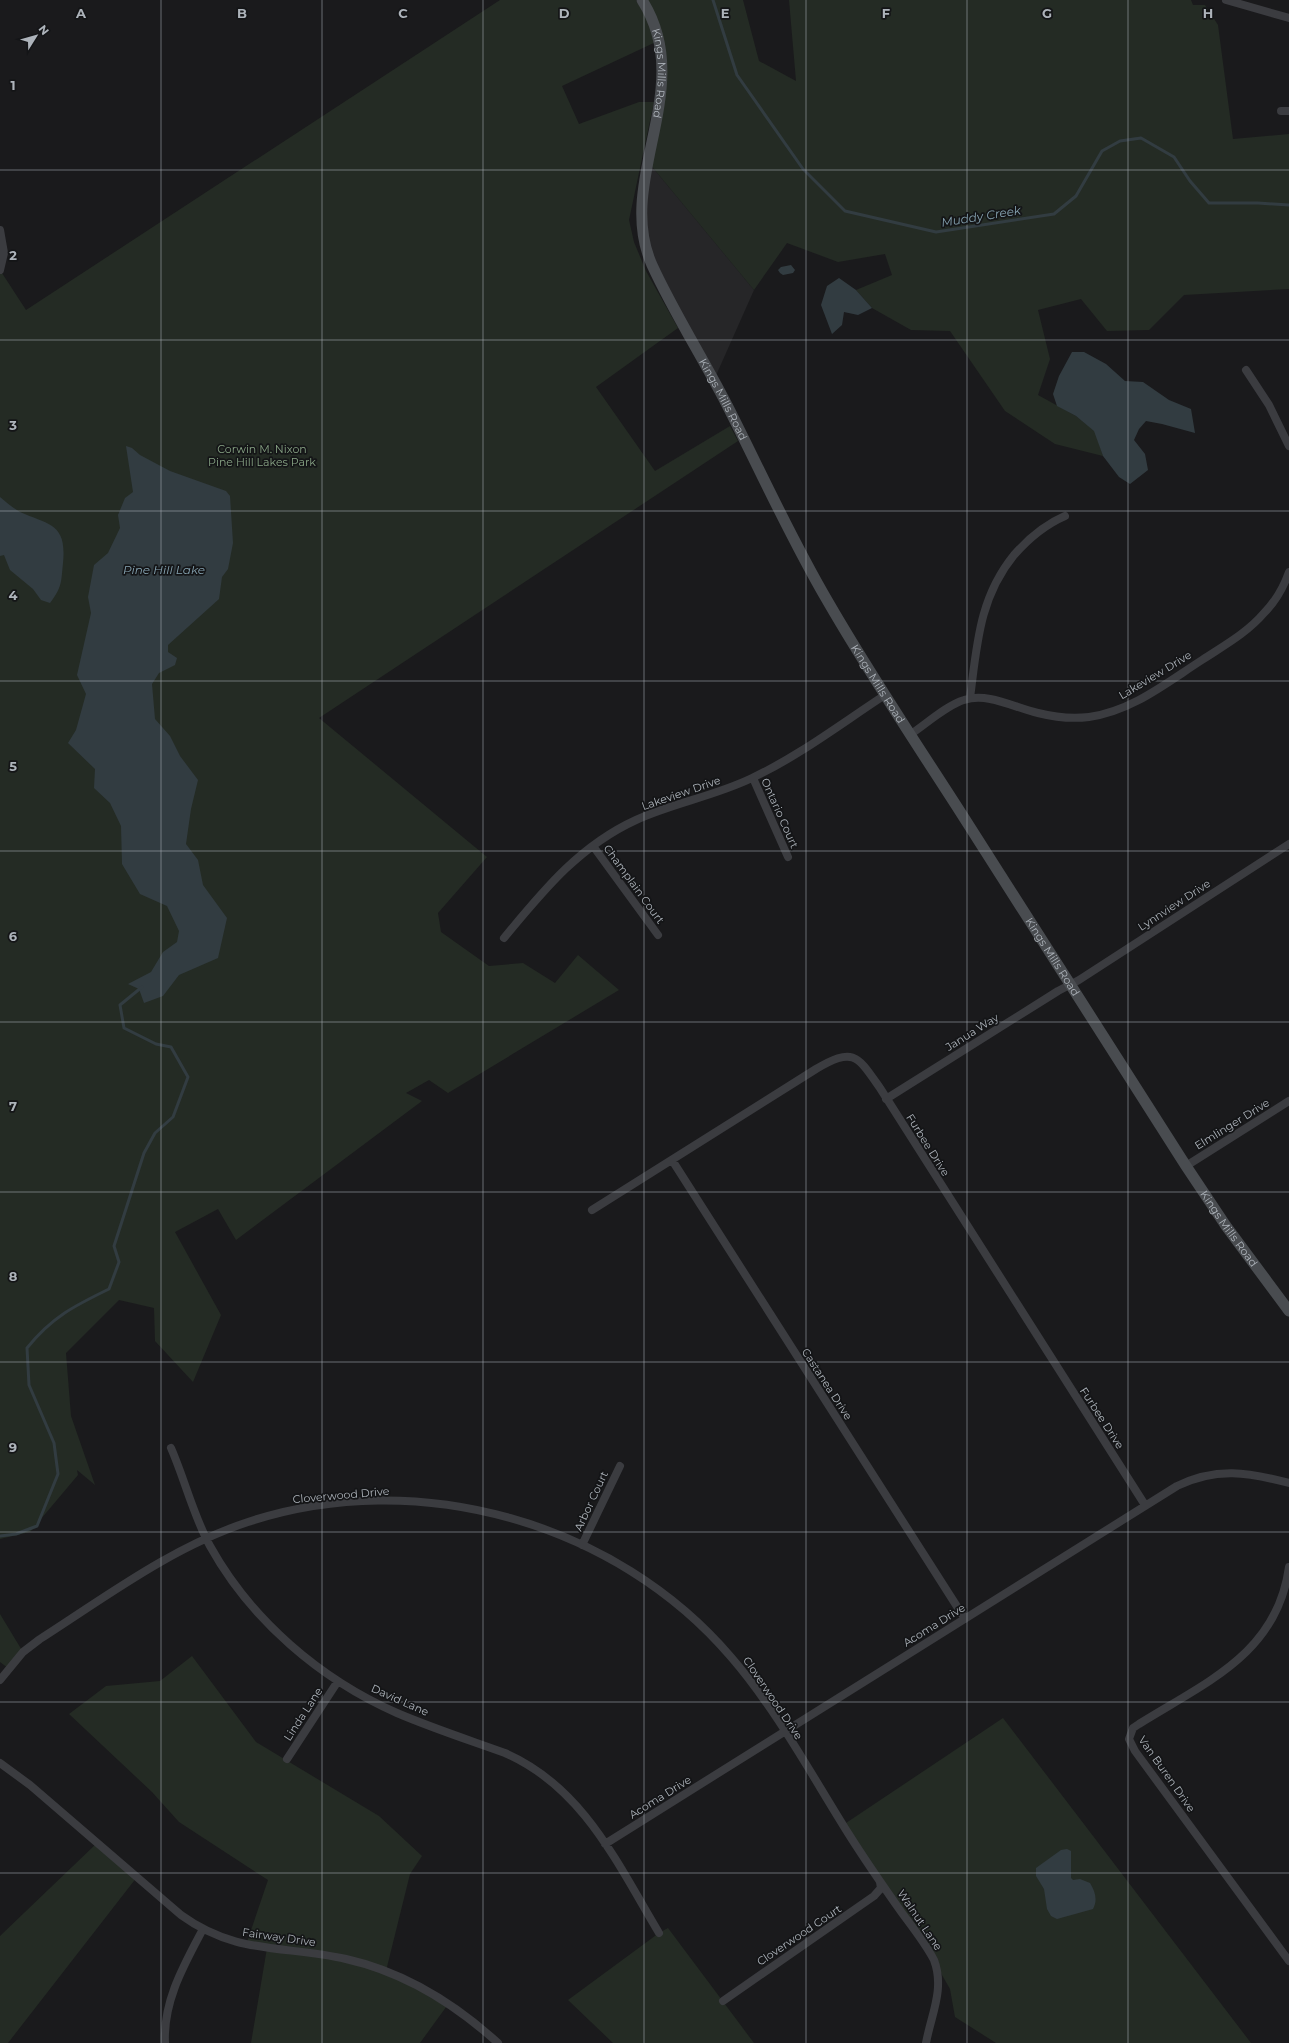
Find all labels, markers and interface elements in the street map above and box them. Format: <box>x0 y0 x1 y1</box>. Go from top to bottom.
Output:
text: A <box>75 5 87 21</box>
text: B <box>237 5 247 21</box>
text: C <box>398 5 408 21</box>
text: D <box>559 5 570 21</box>
text: E <box>721 5 730 21</box>
text: F <box>882 5 890 21</box>
text: G <box>1042 5 1052 21</box>
text: H <box>1203 5 1213 21</box>
north arrow <box>16 16 56 56</box>
text: N <box>36 22 52 38</box>
street label: Kings Mills Road <box>649 27 669 119</box>
text: 1 <box>10 77 16 93</box>
water label: Muddy Creek <box>940 202 1023 230</box>
text: 2 <box>9 247 17 263</box>
street label: Kings Mills Road <box>696 356 751 443</box>
text: 3 <box>8 417 17 433</box>
park label: Corwin M. Nixon Pine Hill Lakes Park <box>208 442 316 469</box>
water label: Pine Hill Lake <box>123 562 205 577</box>
text: 4 <box>9 587 18 603</box>
street label: Kings Mills Road <box>848 642 908 726</box>
street label: Lakeview Drive <box>1116 648 1194 702</box>
text: 5 <box>9 758 17 774</box>
street label: Lakeview Drive <box>640 773 723 813</box>
street label: Ontario Court <box>758 776 802 851</box>
street label: Champlain Court <box>601 842 668 927</box>
street label: Lynnview Drive <box>1135 876 1213 934</box>
street label: Kings Mills Road <box>1022 915 1083 999</box>
text: 6 <box>9 928 18 944</box>
street label: Janua Way <box>942 1010 1001 1054</box>
street label: Elmlinger Drive <box>1192 1095 1272 1153</box>
text: 7 <box>9 1098 17 1114</box>
street label: Furbee Drive <box>903 1111 953 1179</box>
street label: Kings Mills Road <box>1197 1188 1261 1270</box>
text: 8 <box>9 1268 18 1284</box>
street label: Castanea Drive <box>799 1346 856 1423</box>
street label: Furbee Drive <box>1077 1384 1127 1452</box>
text: 9 <box>9 1439 17 1455</box>
street label: Arbor Court <box>571 1468 611 1533</box>
street label: Cloverwood Drive <box>292 1484 390 1506</box>
street label: Acoma Drive <box>900 1600 968 1650</box>
street label: Cloverwood Drive <box>740 1654 806 1742</box>
street label: David Lane <box>369 1681 431 1719</box>
street label: Linda Lane <box>281 1684 326 1743</box>
street label: Van Buren Drive <box>1136 1733 1199 1815</box>
street label: Acoma Drive <box>626 1772 694 1822</box>
street label: Walnut Lane <box>895 1887 946 1953</box>
street label: Cloverwood Court <box>754 1901 844 1968</box>
street label: Fairway Drive <box>241 1925 317 1949</box>

